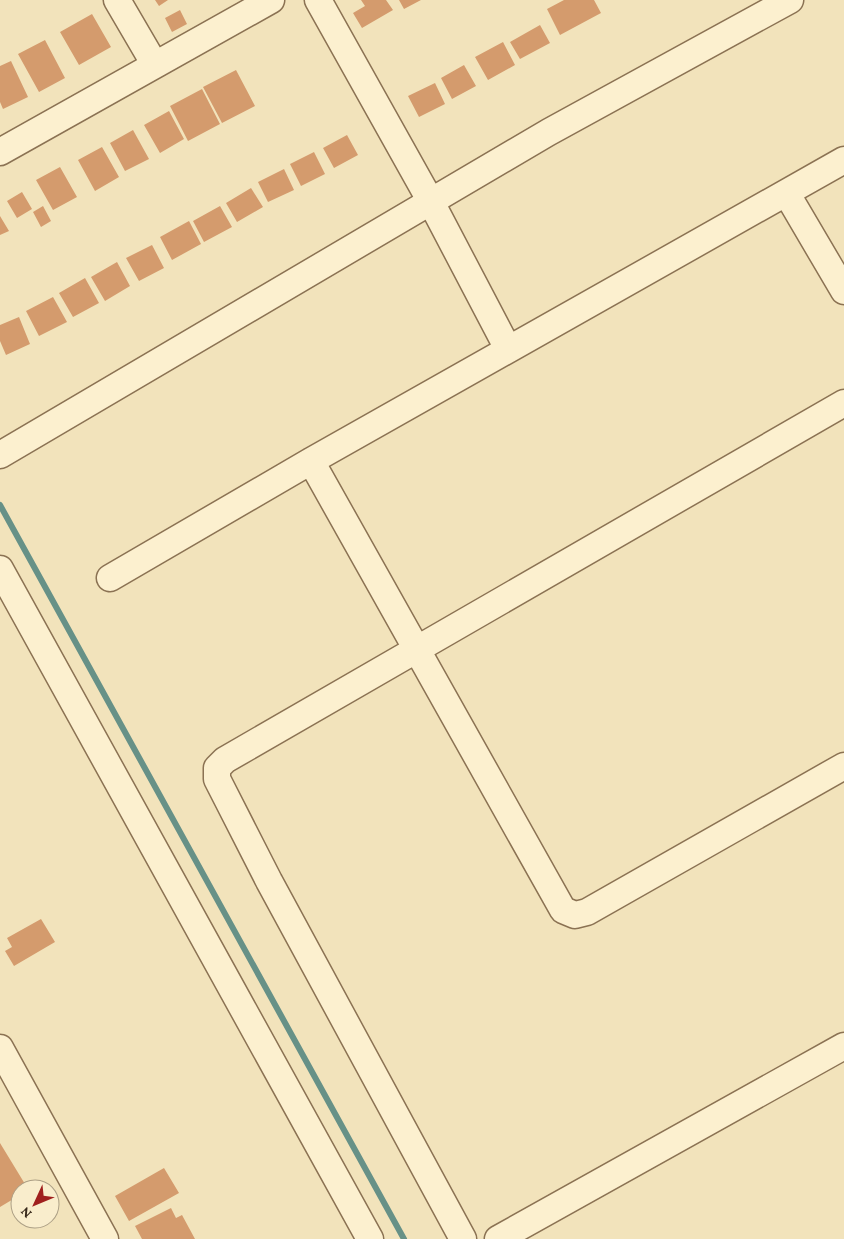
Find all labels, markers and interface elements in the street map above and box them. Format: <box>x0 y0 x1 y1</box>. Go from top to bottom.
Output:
north arrow <box>10 1179 60 1229</box>
text: N <box>16 1204 35 1222</box>

